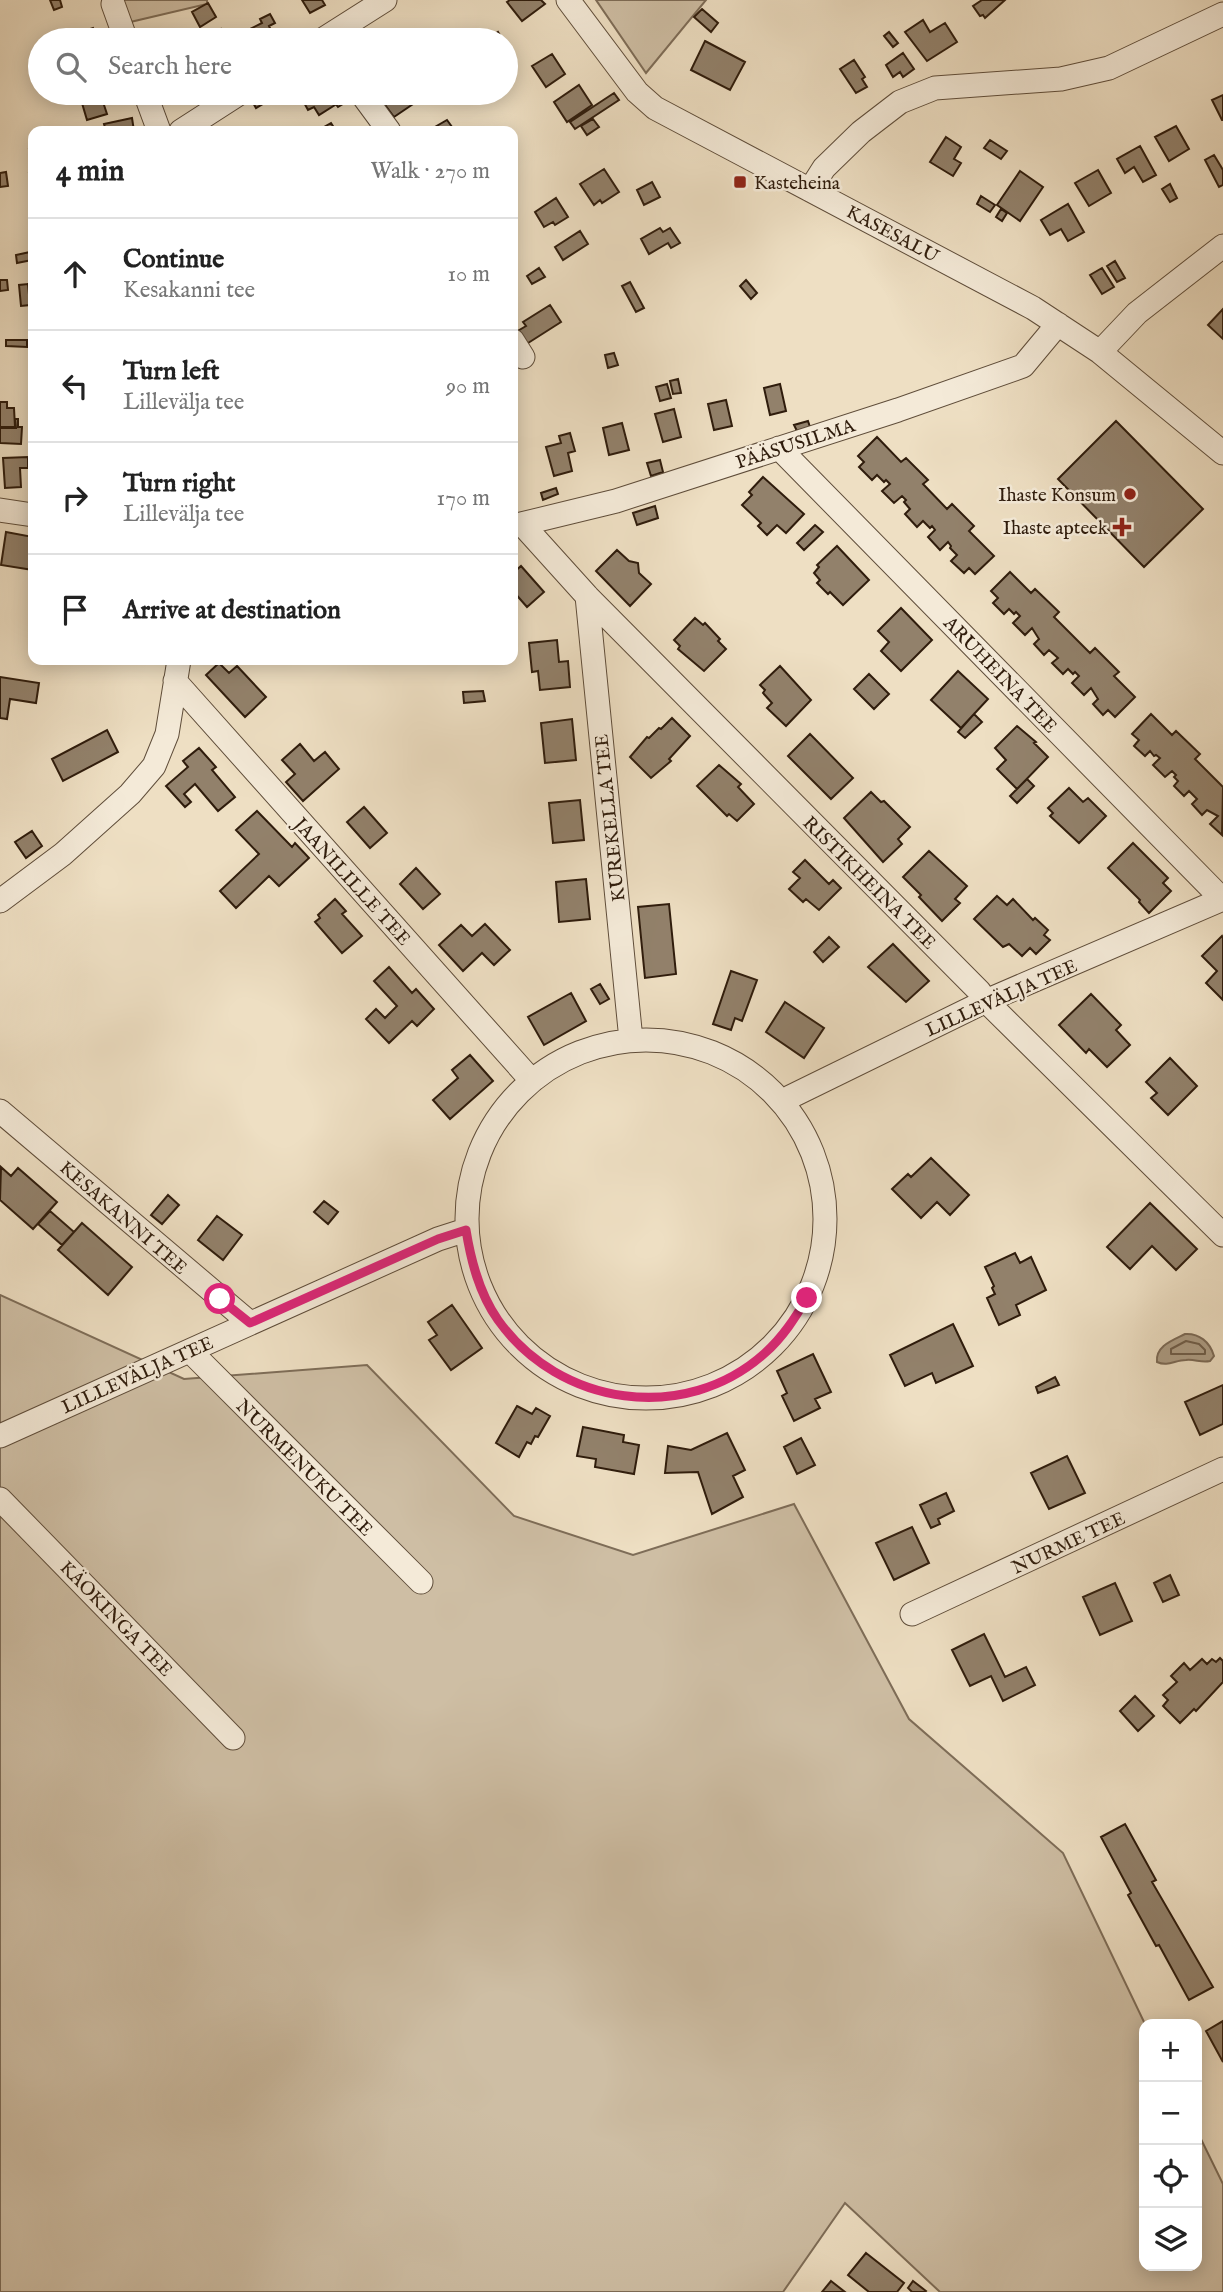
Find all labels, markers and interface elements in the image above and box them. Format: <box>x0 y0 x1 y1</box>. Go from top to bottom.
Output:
search box <box>28 28 518 105</box>
icon: search <box>52 48 90 86</box>
text: Search here <box>108 50 232 83</box>
text: 4 min <box>56 153 124 191</box>
text: Walk · 270 m <box>370 157 490 186</box>
place label: Kasteheina <box>754 172 841 196</box>
marker: Kasteheina <box>732 174 748 190</box>
street label: KASESALU <box>842 200 943 270</box>
text: Continue <box>123 243 224 276</box>
icon: ahead <box>56 255 94 293</box>
text: 10 m <box>447 260 490 289</box>
text: Kesakanni tee <box>123 276 255 305</box>
text: Turn left <box>123 355 220 388</box>
icon: left <box>56 367 94 405</box>
text: 90 m <box>446 372 490 401</box>
text: Lillevälja tee <box>123 388 244 417</box>
street label: PÄÄSUSILMA <box>733 414 859 475</box>
text: Turn right <box>123 467 236 500</box>
icon: right <box>56 479 94 517</box>
text: 170 m <box>437 484 490 513</box>
place label: Ihaste Konsum <box>998 484 1116 508</box>
marker: Ihaste Konsum <box>1122 486 1138 502</box>
text: Lillevälja tee <box>123 500 244 529</box>
place label: Ihaste apteek <box>1003 517 1109 541</box>
marker: Ihaste apteek <box>1114 519 1130 535</box>
icon: arrive <box>56 591 94 629</box>
text: Arrive at destination <box>123 594 341 627</box>
street label: ARUHEINA TEE <box>937 611 1062 739</box>
street label: KUREKELLA TEE <box>590 733 632 903</box>
street label: JAANILILLE TEE <box>286 812 415 951</box>
street label: RISTIKHEINA TEE <box>797 812 940 955</box>
street label: LILLEVÄLJA TEE <box>922 955 1081 1043</box>
street label: KESAKANNI TEE <box>54 1156 191 1281</box>
route end <box>791 1282 822 1313</box>
route start <box>204 1283 235 1314</box>
street label: LILLEVÄLJA TEE <box>58 1332 217 1420</box>
street label: NURMENUKU TEE <box>230 1395 377 1542</box>
street label: NURME TEE <box>1008 1507 1129 1581</box>
street label: KÄOKINGA TEE <box>54 1556 177 1682</box>
map controls <box>1139 2019 1202 2271</box>
button: + <box>1139 2019 1202 2082</box>
button: − <box>1139 2082 1202 2145</box>
button: locate <box>1139 2145 1202 2208</box>
button: layers <box>1139 2208 1202 2271</box>

